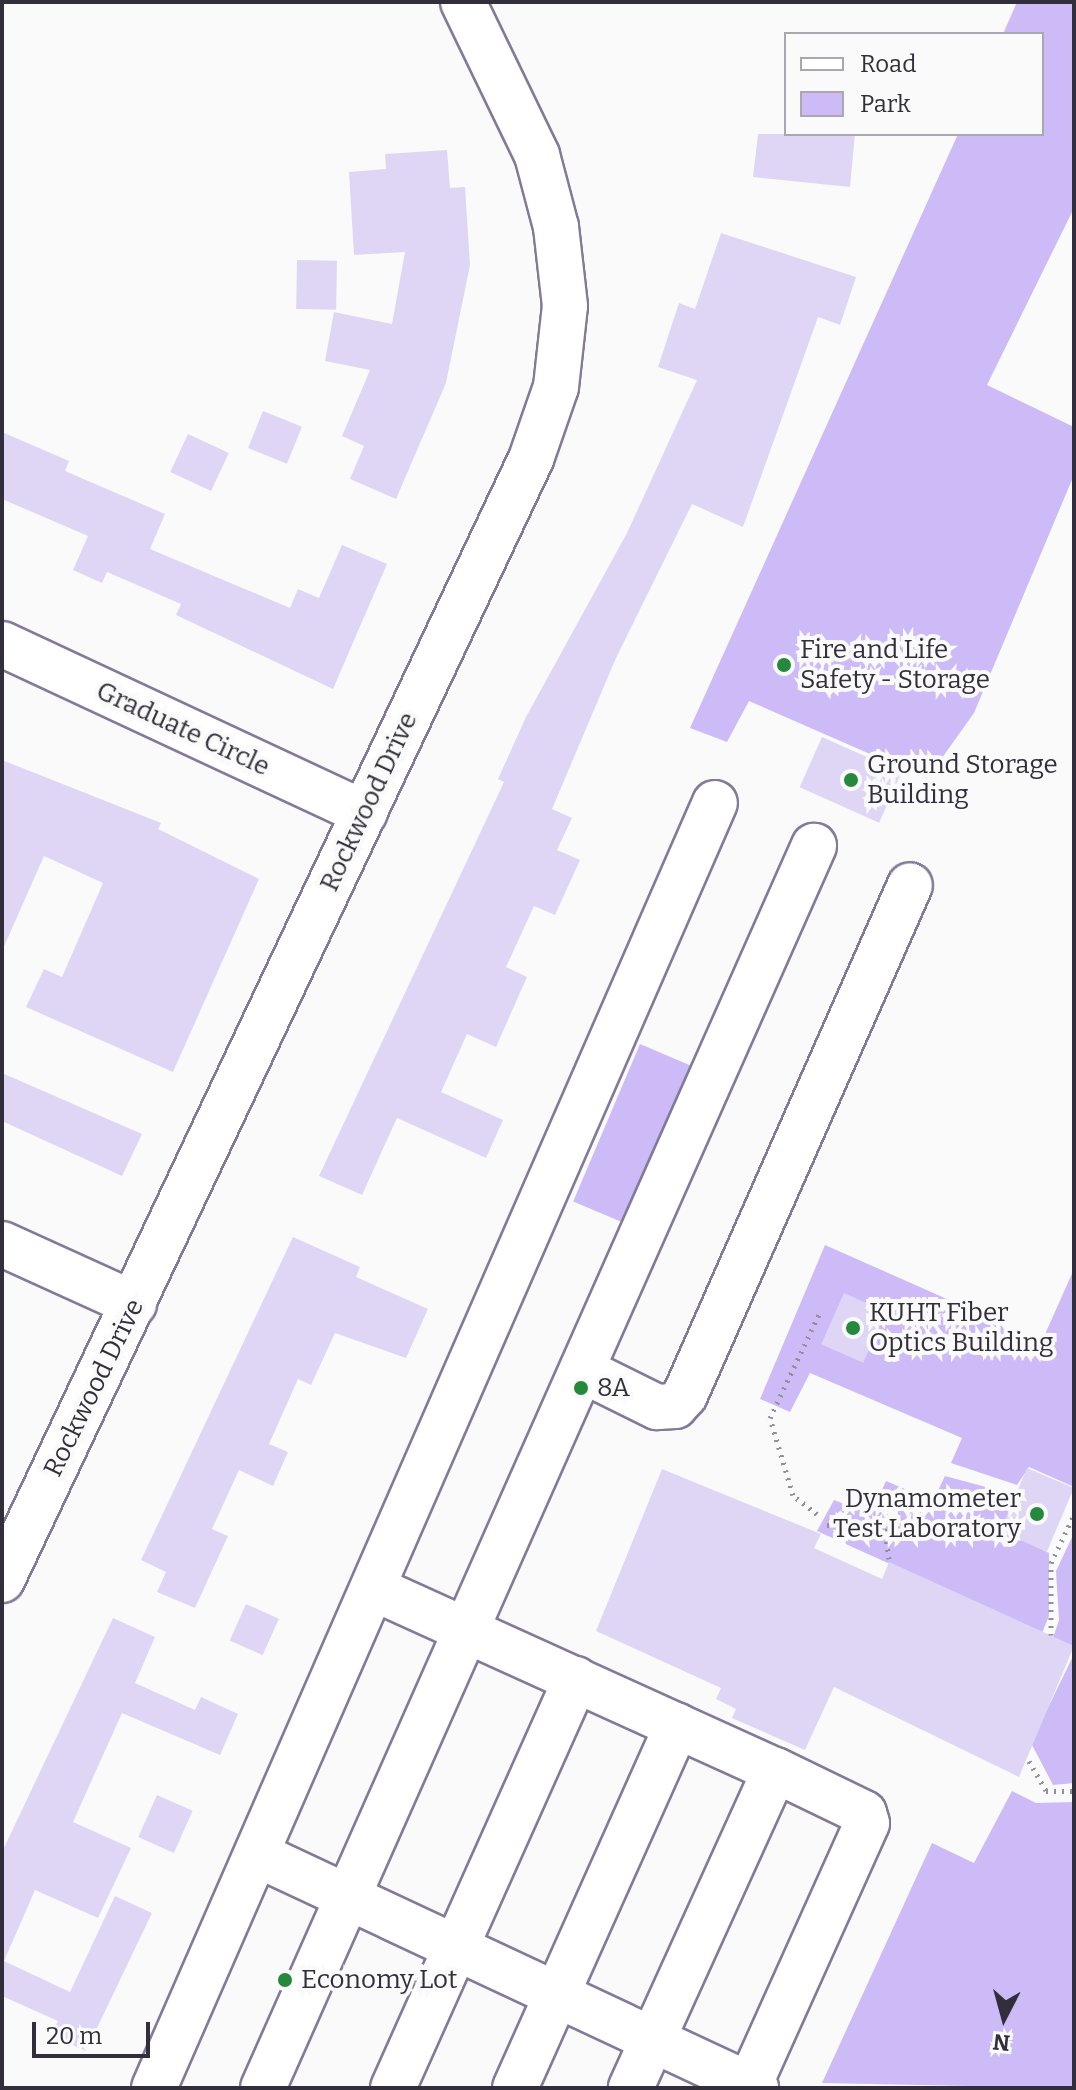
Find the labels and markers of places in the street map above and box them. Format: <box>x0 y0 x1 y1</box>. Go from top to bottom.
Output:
place label: Fire and Life Safety - Storage <box>800 634 990 696</box>
marker: Fire and Life Safety - Storage <box>775 656 793 674</box>
place label: Ground Storage Building <box>867 749 1058 810</box>
marker: Ground Storage Building <box>842 771 860 789</box>
place label: KUHT Fiber Optics Building <box>869 1297 1053 1358</box>
marker: KUHT Fiber Optics Building <box>844 1319 862 1337</box>
place label: 8A <box>597 1372 630 1404</box>
marker: 8A <box>572 1379 590 1397</box>
place label: Dynamometer Test Laboratory <box>833 1483 1021 1544</box>
marker: Dynamometer Test Laboratory <box>1028 1505 1046 1523</box>
place label: Economy Lot <box>301 1964 457 1996</box>
marker: Economy Lot <box>276 1971 294 1989</box>

